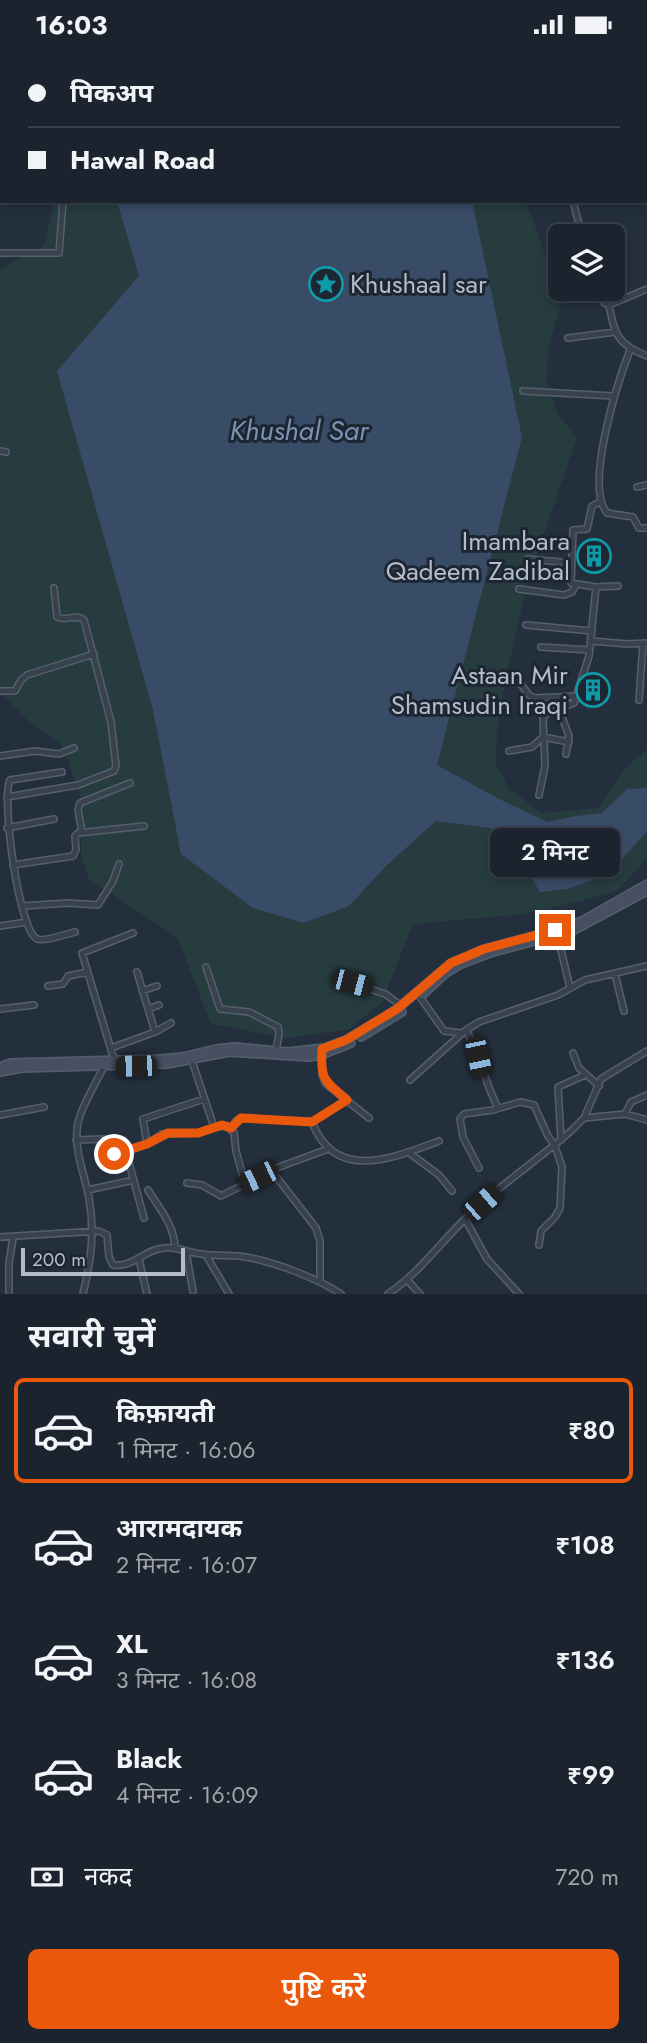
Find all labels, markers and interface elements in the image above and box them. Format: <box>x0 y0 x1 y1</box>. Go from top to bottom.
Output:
text: 16:03 <box>35 6 107 44</box>
text: पिकअप <box>70 74 153 112</box>
text: Hawal Road <box>70 141 215 179</box>
map controls <box>548 224 625 301</box>
button: layers <box>548 224 625 301</box>
place icon: Khushaal sar <box>307 265 345 303</box>
place label: Khushaal sar <box>350 265 487 303</box>
water label: Khushal Sar <box>230 410 370 451</box>
place label: Imambara Qadeem Zadibal <box>386 522 570 590</box>
building icon: Imambara Qadeem Zadibal <box>575 537 613 575</box>
place label: Astaan Mir Shamsudin Iraqi <box>391 656 568 724</box>
building icon: Astaan Mir Shamsudin Iraqi <box>574 671 612 709</box>
callout: 2 मिनट <box>490 829 620 877</box>
text: 2 मिनट <box>521 835 589 869</box>
route end <box>539 914 571 946</box>
car <box>329 967 376 999</box>
car <box>464 1034 493 1080</box>
car <box>115 1055 158 1077</box>
route start <box>98 1138 130 1170</box>
car <box>235 1158 282 1196</box>
car <box>460 1181 505 1225</box>
scale bar <box>21 1245 186 1277</box>
text: 200 m <box>32 1246 86 1273</box>
text: सवारी चुनें <box>28 1313 155 1359</box>
text: किफ़ायती <box>116 1394 215 1432</box>
icon: car <box>32 1399 95 1462</box>
text: ₹80 <box>568 1411 615 1449</box>
text: 1 मिनट · 16:06 <box>116 1433 256 1467</box>
text: आरामदायक <box>116 1509 242 1547</box>
icon: car <box>32 1514 95 1577</box>
text: ₹108 <box>555 1526 615 1564</box>
text: 2 मिनट · 16:07 <box>116 1548 257 1582</box>
text: XL <box>116 1625 148 1663</box>
icon: car <box>32 1629 95 1692</box>
text: ₹136 <box>555 1641 615 1679</box>
text: 3 मिनट · 16:08 <box>116 1663 257 1697</box>
text: Black <box>116 1740 182 1778</box>
icon: car <box>32 1744 95 1807</box>
text: ₹99 <box>567 1756 615 1794</box>
text: 4 मिनट · 16:09 <box>116 1778 259 1812</box>
text: नकद <box>84 1857 132 1895</box>
icon: cash <box>28 1858 66 1896</box>
text: 720 m <box>555 1860 619 1894</box>
button: पुष्टि करें <box>28 1949 619 2029</box>

